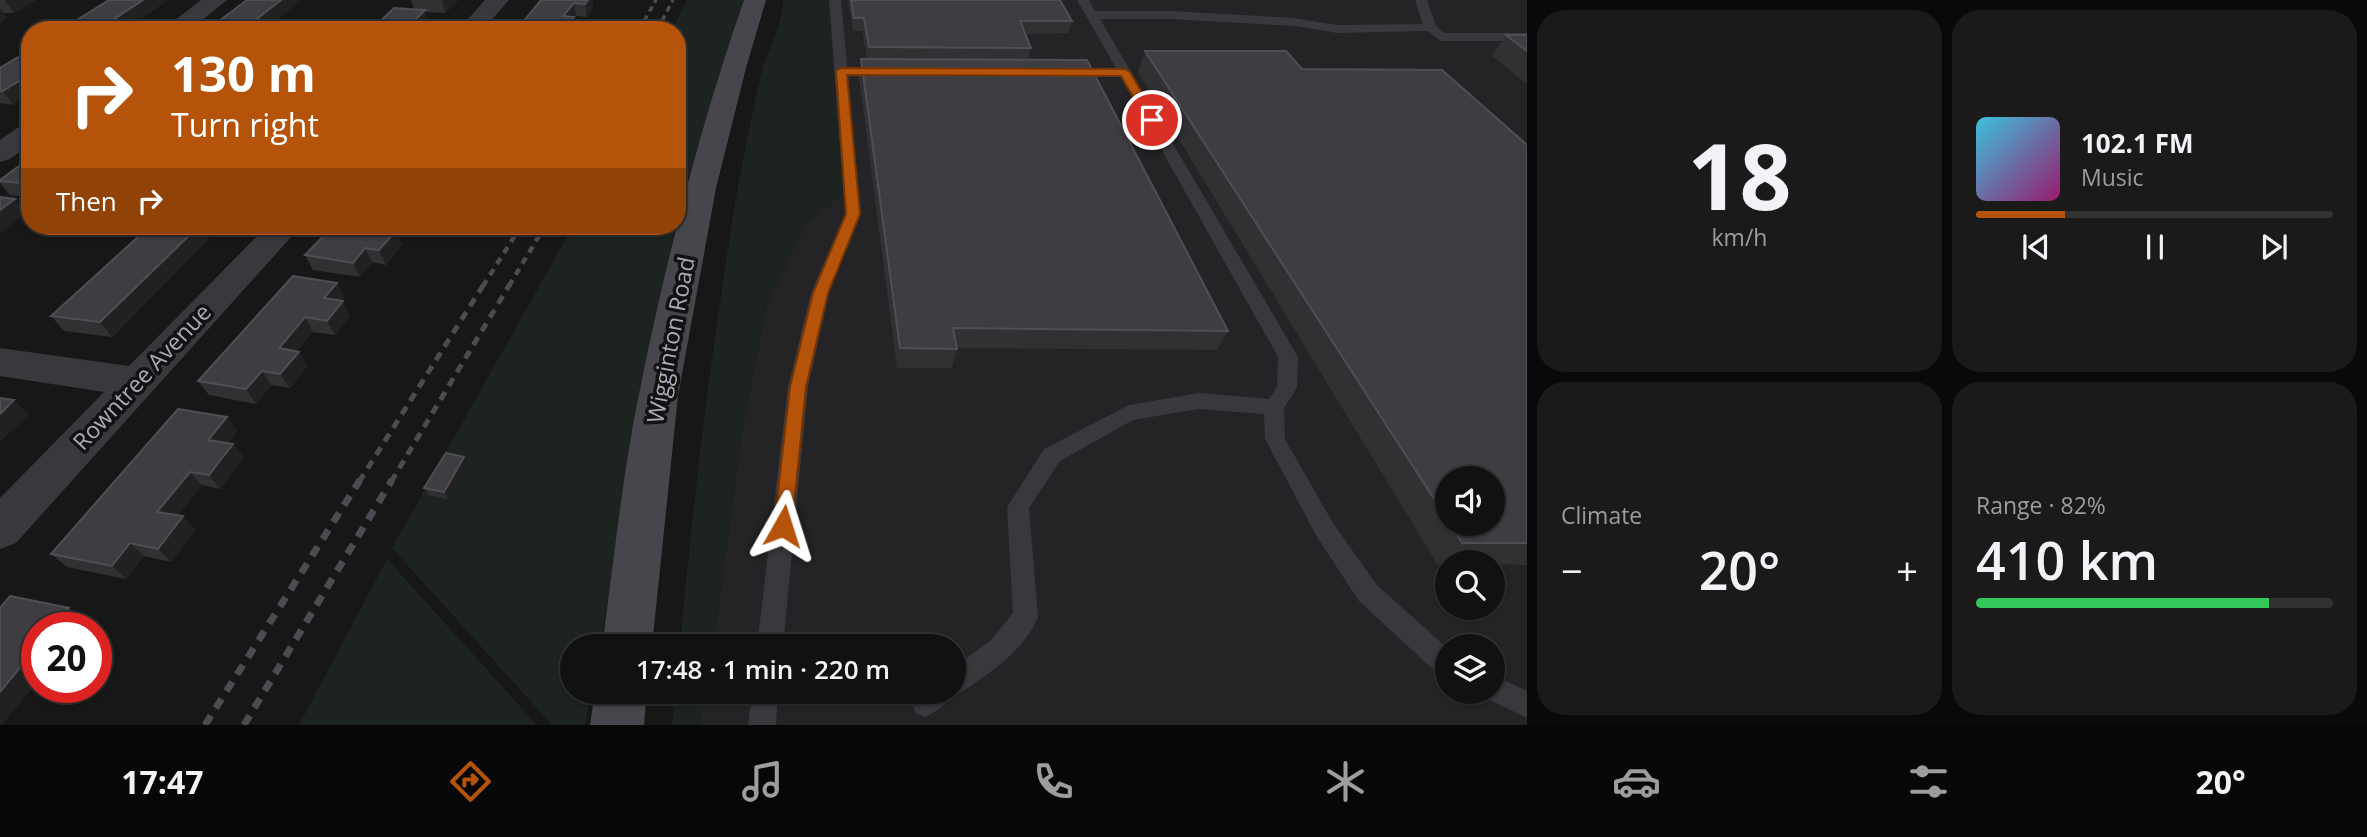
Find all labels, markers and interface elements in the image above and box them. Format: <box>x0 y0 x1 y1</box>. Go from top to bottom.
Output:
text: 130 m <box>171 40 316 106</box>
icon: right <box>56 49 147 140</box>
pin <box>1122 90 1182 150</box>
icon: arrive <box>1133 101 1171 139</box>
text: Turn right <box>171 103 319 146</box>
text: 18 <box>1687 113 1792 237</box>
text: 102.1 FM <box>2081 125 2193 161</box>
text: Music <box>2081 161 2144 193</box>
icon: right <box>131 182 169 220</box>
text: Then <box>56 183 117 219</box>
text: km/h <box>1712 221 1767 253</box>
icon: previous <box>2017 228 2055 266</box>
icon: pause <box>2136 228 2174 266</box>
icon: next <box>2255 228 2293 266</box>
street label: Wigginton Road <box>638 254 702 426</box>
street label: Rowntree Avenue <box>65 296 218 457</box>
map controls <box>1435 466 1505 704</box>
button: sound <box>1435 466 1505 536</box>
position arrow <box>746 489 820 563</box>
text: Range · 82% <box>1976 489 2106 521</box>
text: Climate <box>1561 499 1642 531</box>
text: 410 km <box>1976 524 2158 595</box>
text: 20° <box>1699 534 1780 605</box>
text: − <box>1561 544 1583 596</box>
text: + <box>1896 544 1918 596</box>
button: search <box>1435 550 1505 620</box>
speed limit sign: 20 <box>21 612 112 703</box>
button: layers <box>1435 634 1505 704</box>
text: 17:48 · 1 min · 220 m <box>636 651 890 687</box>
icon: directions <box>446 757 495 806</box>
icon: music <box>738 757 787 806</box>
icon: phone <box>1029 757 1078 806</box>
icon: climate <box>1321 757 1370 806</box>
icon: car <box>1612 757 1661 806</box>
icon: filters <box>1904 757 1953 806</box>
text: 17:47 <box>121 760 204 803</box>
text: 20° <box>2195 760 2246 803</box>

